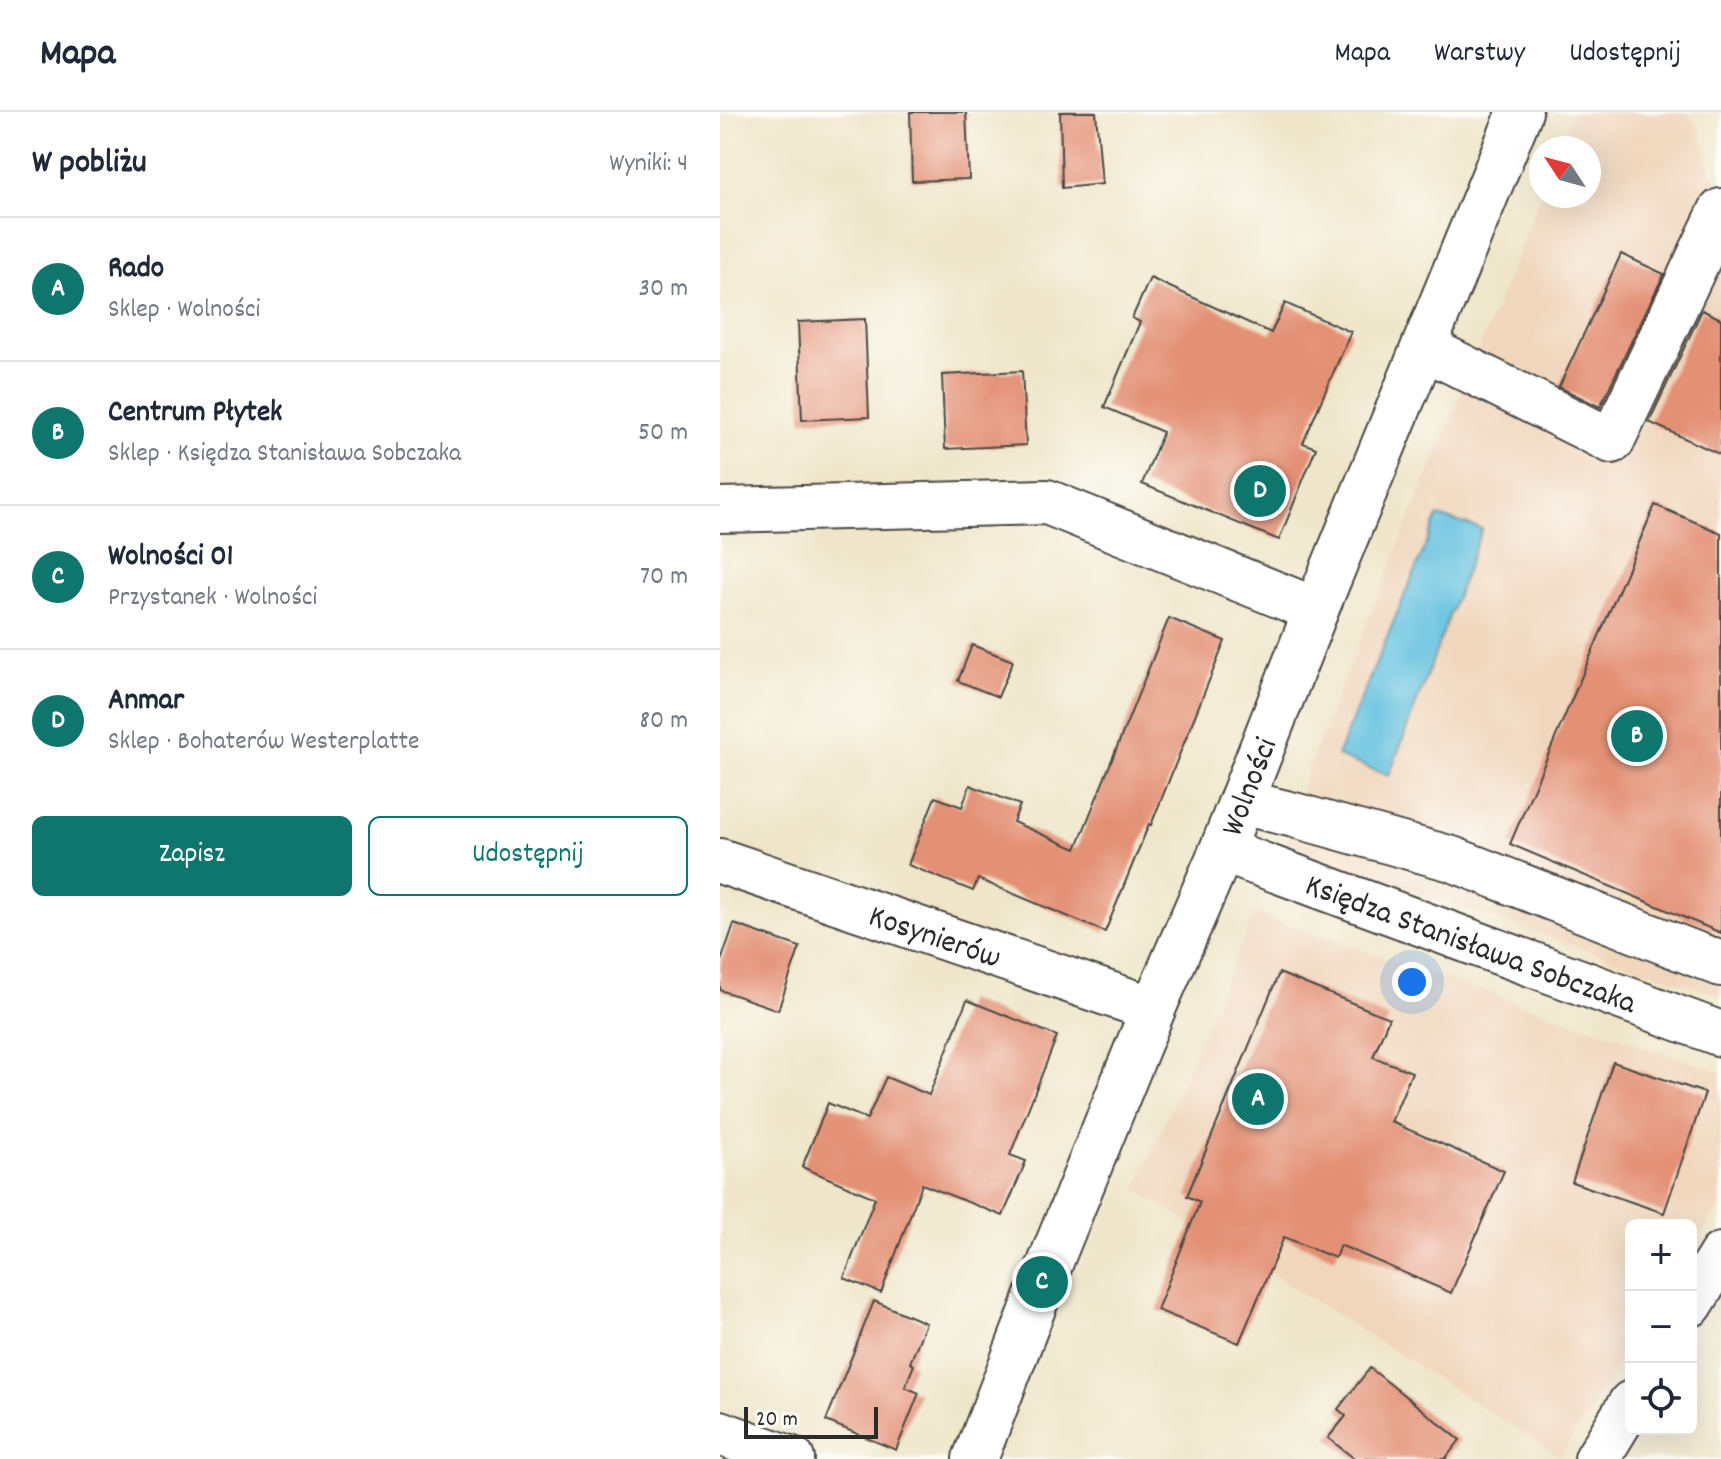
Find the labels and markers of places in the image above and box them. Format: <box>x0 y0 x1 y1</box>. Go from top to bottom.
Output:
pin: D <box>1234 461 1286 521</box>
pin: B <box>1611 706 1663 766</box>
pin: A <box>1232 1069 1284 1129</box>
pin: C <box>1016 1252 1068 1312</box>

